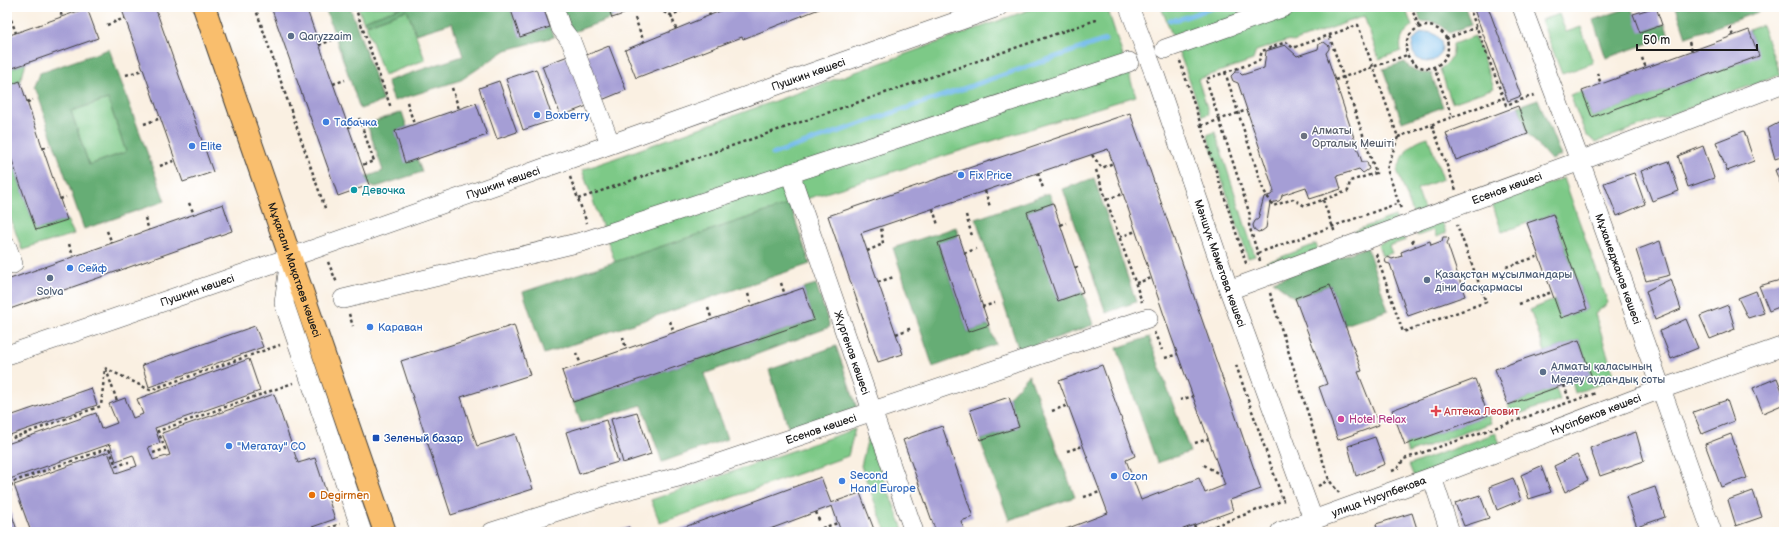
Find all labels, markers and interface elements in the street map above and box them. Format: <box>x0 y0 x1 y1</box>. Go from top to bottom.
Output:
scale bar <box>1637 26 1757 52</box>
place label: Qaryzzaim <box>299 30 352 43</box>
marker: Qaryzzaim <box>286 31 296 41</box>
text: 50 m <box>1643 33 1670 48</box>
street label: Пушкин көшесі <box>770 55 847 94</box>
place label: Boxberry <box>545 109 590 122</box>
marker: Boxberry <box>532 110 542 120</box>
place label: Табачка <box>334 116 378 129</box>
marker: Табачка <box>321 117 331 127</box>
place label: Алматы Орталық Мешіті <box>1311 124 1394 150</box>
marker: Алматы Орталық Мешіті <box>1299 131 1309 141</box>
place label: Elite <box>200 140 222 153</box>
marker: Elite <box>187 141 197 151</box>
street label: Пушкин көшесі <box>464 164 542 202</box>
place label: Fix Price <box>969 169 1013 182</box>
street label: Есенов көшесі <box>1470 169 1544 207</box>
marker: Fix Price <box>956 170 966 180</box>
place label: Девочка <box>362 184 406 197</box>
marker: Девочка <box>349 185 359 195</box>
street label: Мәншүк Мәметова көшесі <box>1191 198 1248 329</box>
street label: Мұқағали Мақатаев көшесі <box>265 201 323 339</box>
street label: Мұхамеджанов көшесі <box>1592 212 1644 326</box>
place label: Сейф <box>78 262 107 275</box>
marker: Сейф <box>65 263 75 273</box>
place label: Қазақстан мұсылмандары діни басқармасы <box>1435 268 1572 294</box>
street label: Пушкин көшесі <box>159 272 236 309</box>
marker: Solva <box>45 273 55 283</box>
marker: Қазақстан мұсылмандары діни басқармасы <box>1422 275 1432 285</box>
place label: Solva <box>37 285 63 298</box>
street label: Жүргенов көшесі <box>831 309 872 397</box>
place label: Караван <box>378 321 423 334</box>
marker: Караван <box>365 322 375 332</box>
place label: Алматы қаласының Медеу аудандық соты <box>1550 360 1665 386</box>
marker: Алматы қаласының Медеу аудандық соты <box>1538 367 1548 377</box>
street label: Нүсіпбеков көшесі <box>1549 391 1643 438</box>
place label: Аптека Леовит <box>1443 405 1519 418</box>
marker: Аптека Леовит <box>1431 406 1441 416</box>
street label: Есенов көшесі <box>784 411 858 447</box>
place label: Hotel Relax <box>1349 413 1406 426</box>
marker: Hotel Relax <box>1336 414 1346 424</box>
place label: Зеленый базар <box>384 432 464 445</box>
marker: Зеленый базар <box>371 433 381 443</box>
place label: "Мегатау" СО <box>237 440 306 453</box>
marker: "Мегатау" СО <box>224 441 234 451</box>
place label: Second Hand Europe <box>850 469 916 495</box>
place label: Ozon <box>1122 470 1148 483</box>
marker: Ozon <box>1109 471 1119 481</box>
street label: улица Нусупбекова <box>1330 474 1428 520</box>
marker: Second Hand Europe <box>837 476 847 486</box>
place label: Degirmen <box>320 489 369 502</box>
marker: Degirmen <box>307 490 317 500</box>

